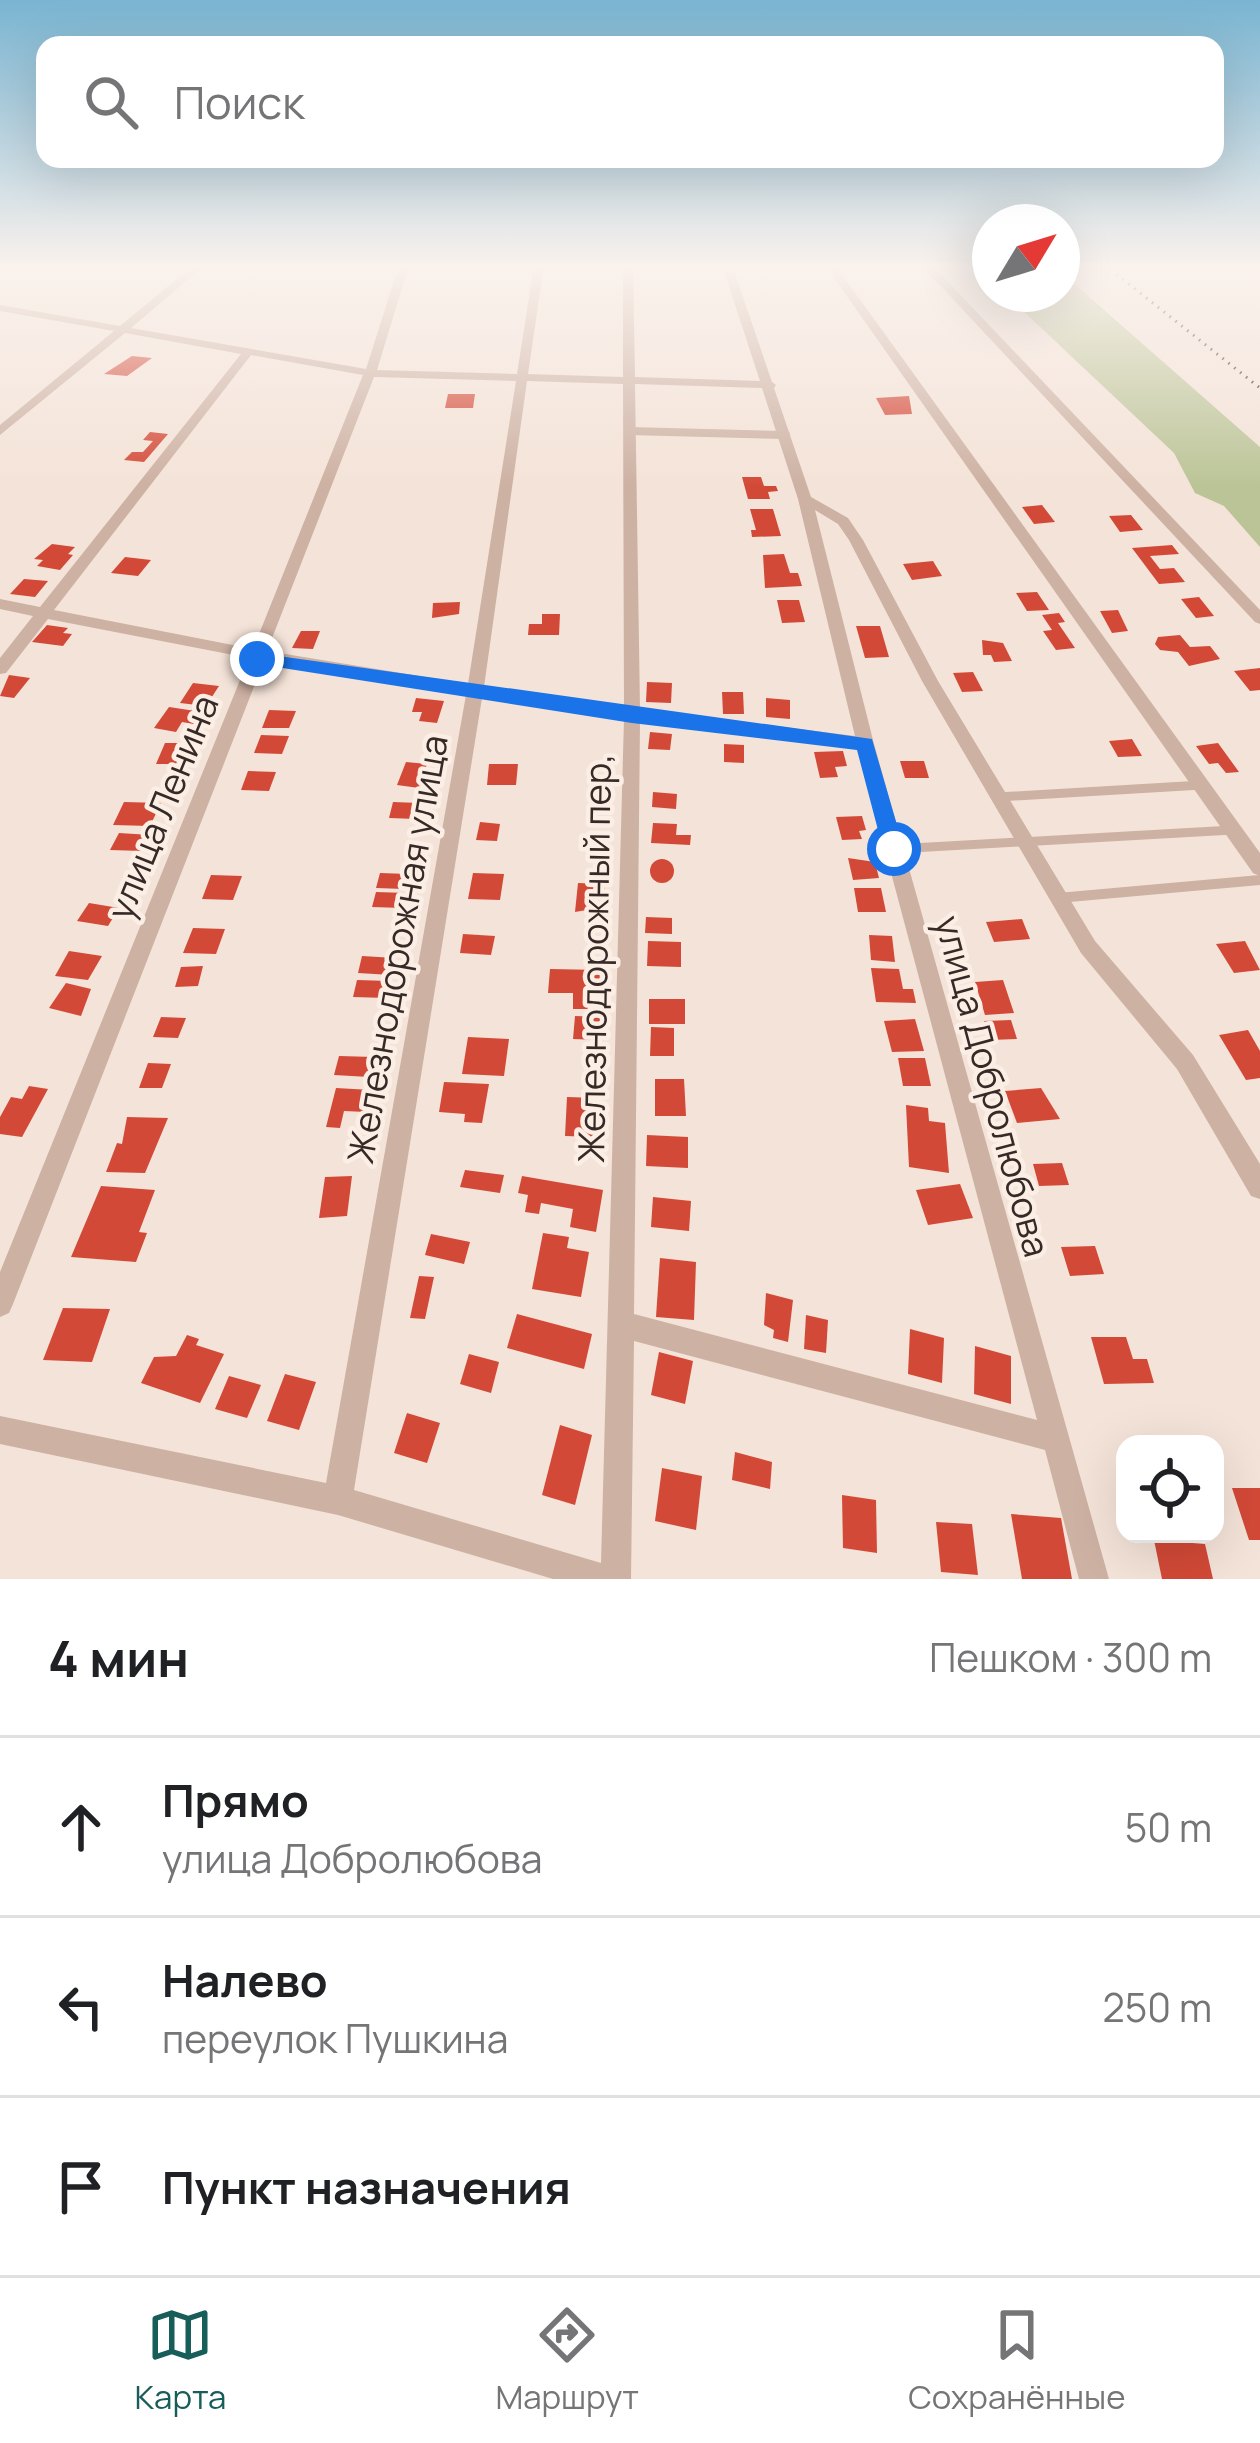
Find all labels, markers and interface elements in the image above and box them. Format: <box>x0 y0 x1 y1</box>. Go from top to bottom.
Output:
search box <box>36 36 1224 168</box>
icon: search <box>78 69 144 135</box>
text: Поиск <box>174 71 305 133</box>
north arrow <box>972 204 1080 312</box>
route end <box>230 632 284 686</box>
street label: улица Ленина <box>95 687 229 927</box>
street label: Железнодорожная улица <box>335 731 459 1167</box>
street label: Железнодорожный пер, <box>566 753 622 1163</box>
route start <box>867 822 921 876</box>
street label: улица Добролюбова <box>924 910 1062 1262</box>
map controls <box>1116 1435 1224 1543</box>
button: locate <box>1116 1435 1224 1543</box>
text: 4 мин <box>48 1623 189 1692</box>
text: Пешком · 300 m <box>929 1630 1212 1684</box>
text: Прямо <box>162 1769 309 1831</box>
icon: ahead <box>48 1794 114 1860</box>
text: 50 m <box>1125 1800 1212 1854</box>
text: улица Добролюбова <box>162 1831 542 1885</box>
text: Налево <box>162 1949 328 2011</box>
icon: left <box>48 1974 114 2040</box>
text: 250 m <box>1103 1980 1212 2034</box>
text: переулок Пушкина <box>162 2011 508 2065</box>
icon: arrive <box>48 2154 114 2220</box>
text: Пункт назначения <box>162 2156 571 2218</box>
tab: Карта <box>135 2302 226 2419</box>
tab: Маршрут <box>495 2302 639 2419</box>
tab: Сохранённые <box>908 2302 1125 2419</box>

